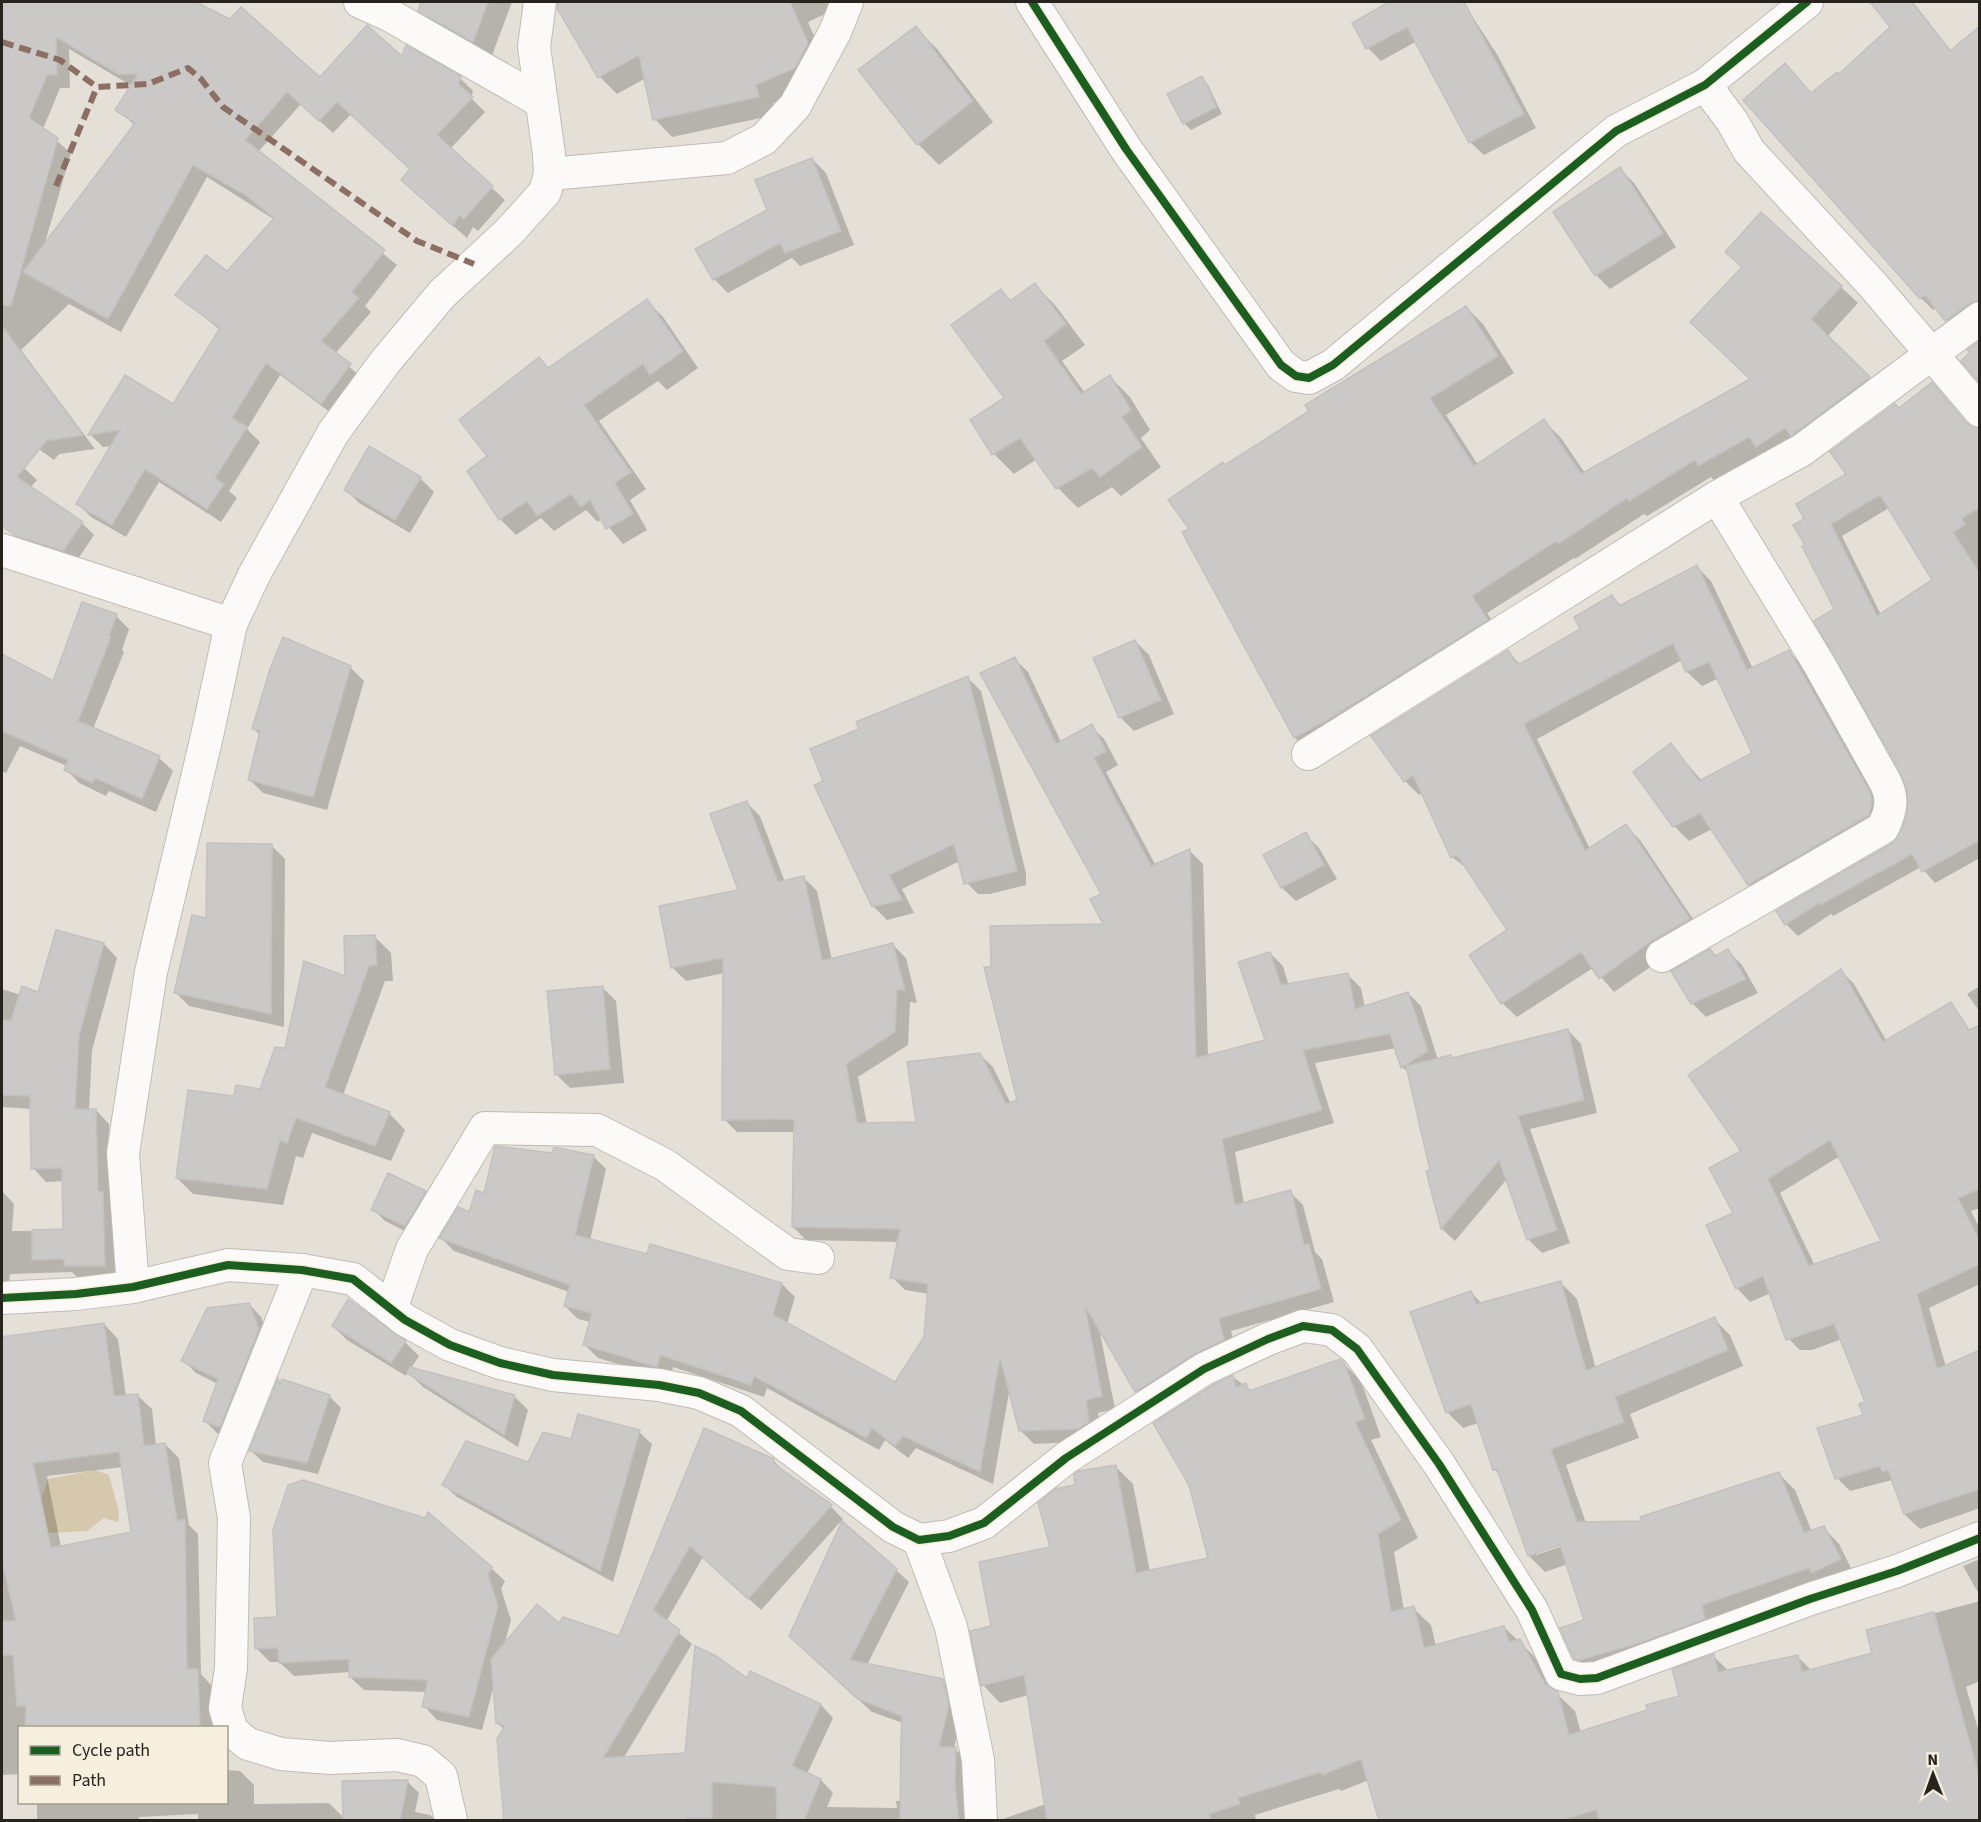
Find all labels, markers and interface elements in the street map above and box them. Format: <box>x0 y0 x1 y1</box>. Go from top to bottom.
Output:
legend <box>18 1726 228 1804</box>
text: Cycle path <box>72 1738 150 1763</box>
north arrow <box>1903 1744 1963 1804</box>
text: N <box>1927 1749 1938 1771</box>
text: Path <box>72 1768 106 1793</box>

